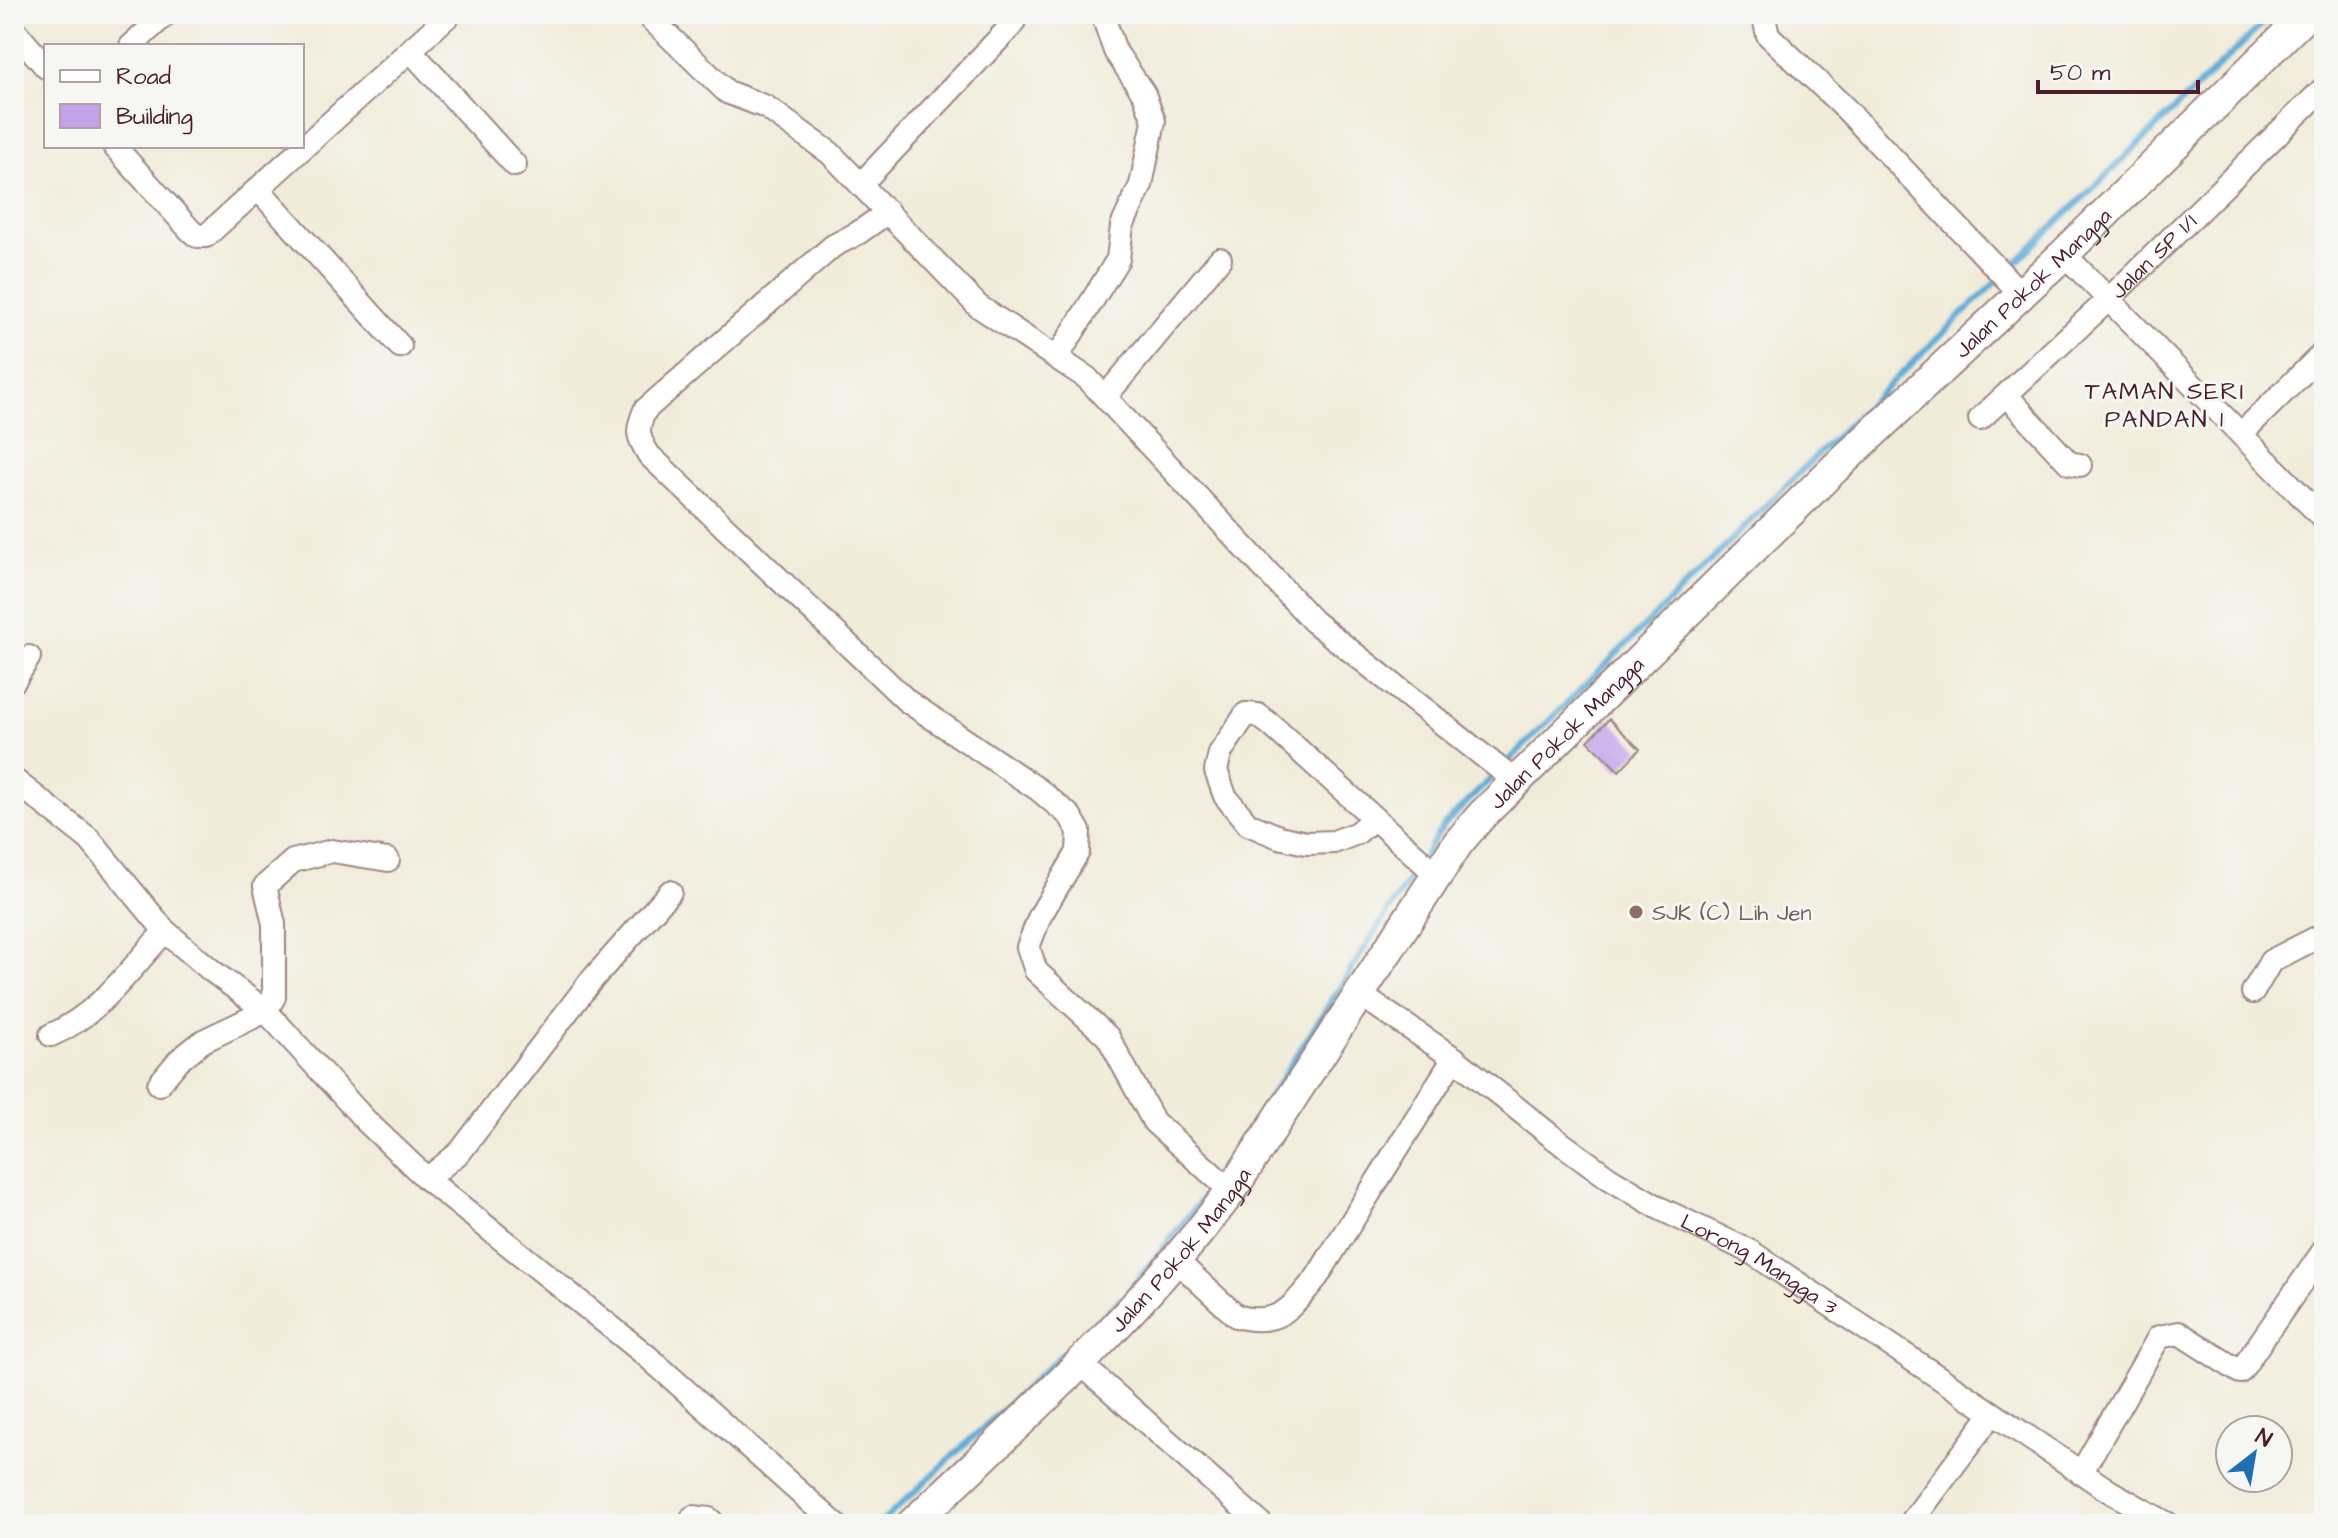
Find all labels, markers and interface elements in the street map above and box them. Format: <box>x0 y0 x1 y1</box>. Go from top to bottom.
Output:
legend <box>44 44 304 148</box>
scale bar <box>2038 44 2198 94</box>
text: 50 m <box>2050 56 2111 90</box>
text: Road <box>116 60 171 94</box>
text: Building <box>116 100 193 135</box>
street label: Jalan Pokok Mangga <box>1948 201 2119 366</box>
street label: Jalan SP 1/1 <box>2104 207 2204 306</box>
district label: TAMAN SERI PANDAN 1 <box>2085 375 2245 437</box>
street label: Jalan Pokok Mangga <box>1483 650 1652 817</box>
place label: SJK (C) Lih Jen <box>1652 898 1811 929</box>
marker: SJK (C) Lih Jen <box>1627 903 1645 921</box>
street label: Jalan Pokok Mangga <box>1103 1162 1259 1340</box>
street label: Lorong Mangga 3 <box>1675 1207 1844 1323</box>
north arrow <box>2214 1414 2294 1494</box>
text: N <box>2250 1421 2278 1455</box>

